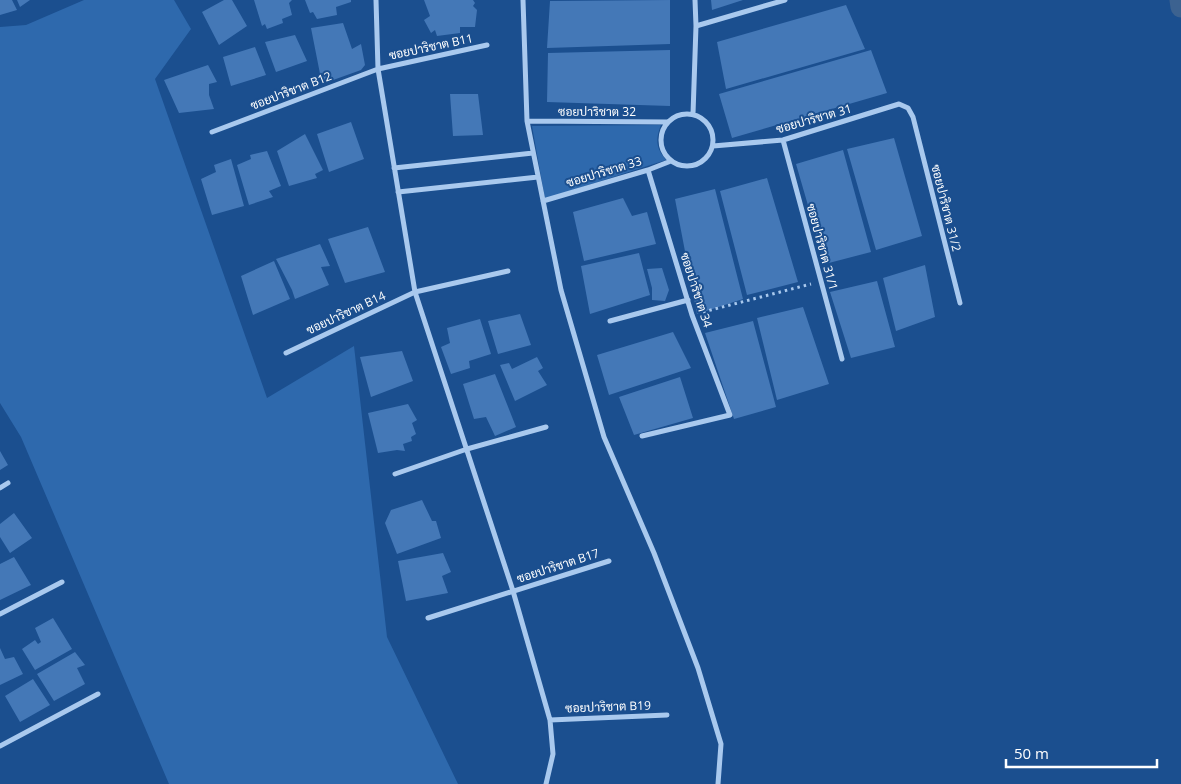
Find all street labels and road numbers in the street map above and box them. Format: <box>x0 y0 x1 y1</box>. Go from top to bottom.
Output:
street label: ซอยปาริชาต B11 <box>387 29 475 64</box>
street label: ซอยปาริชาต B12 <box>248 67 334 114</box>
street label: ซอยปาริชาต 31 <box>774 100 854 137</box>
street label: ซอยปาริชาต 32 <box>558 103 636 120</box>
street label: ซอยปาริชาต 33 <box>564 152 644 191</box>
street label: ซอยปาริชาต 31/2 <box>927 163 966 253</box>
street label: ซอยปาริชาต 31/1 <box>803 202 842 292</box>
street label: ซอยปาริชาต 34 <box>676 250 717 330</box>
street label: ซอยปาริชาต B14 <box>303 287 388 338</box>
street label: ซอยปาริชาต B17 <box>514 544 601 587</box>
street label: ซอยปาริชาต B19 <box>565 697 651 716</box>

